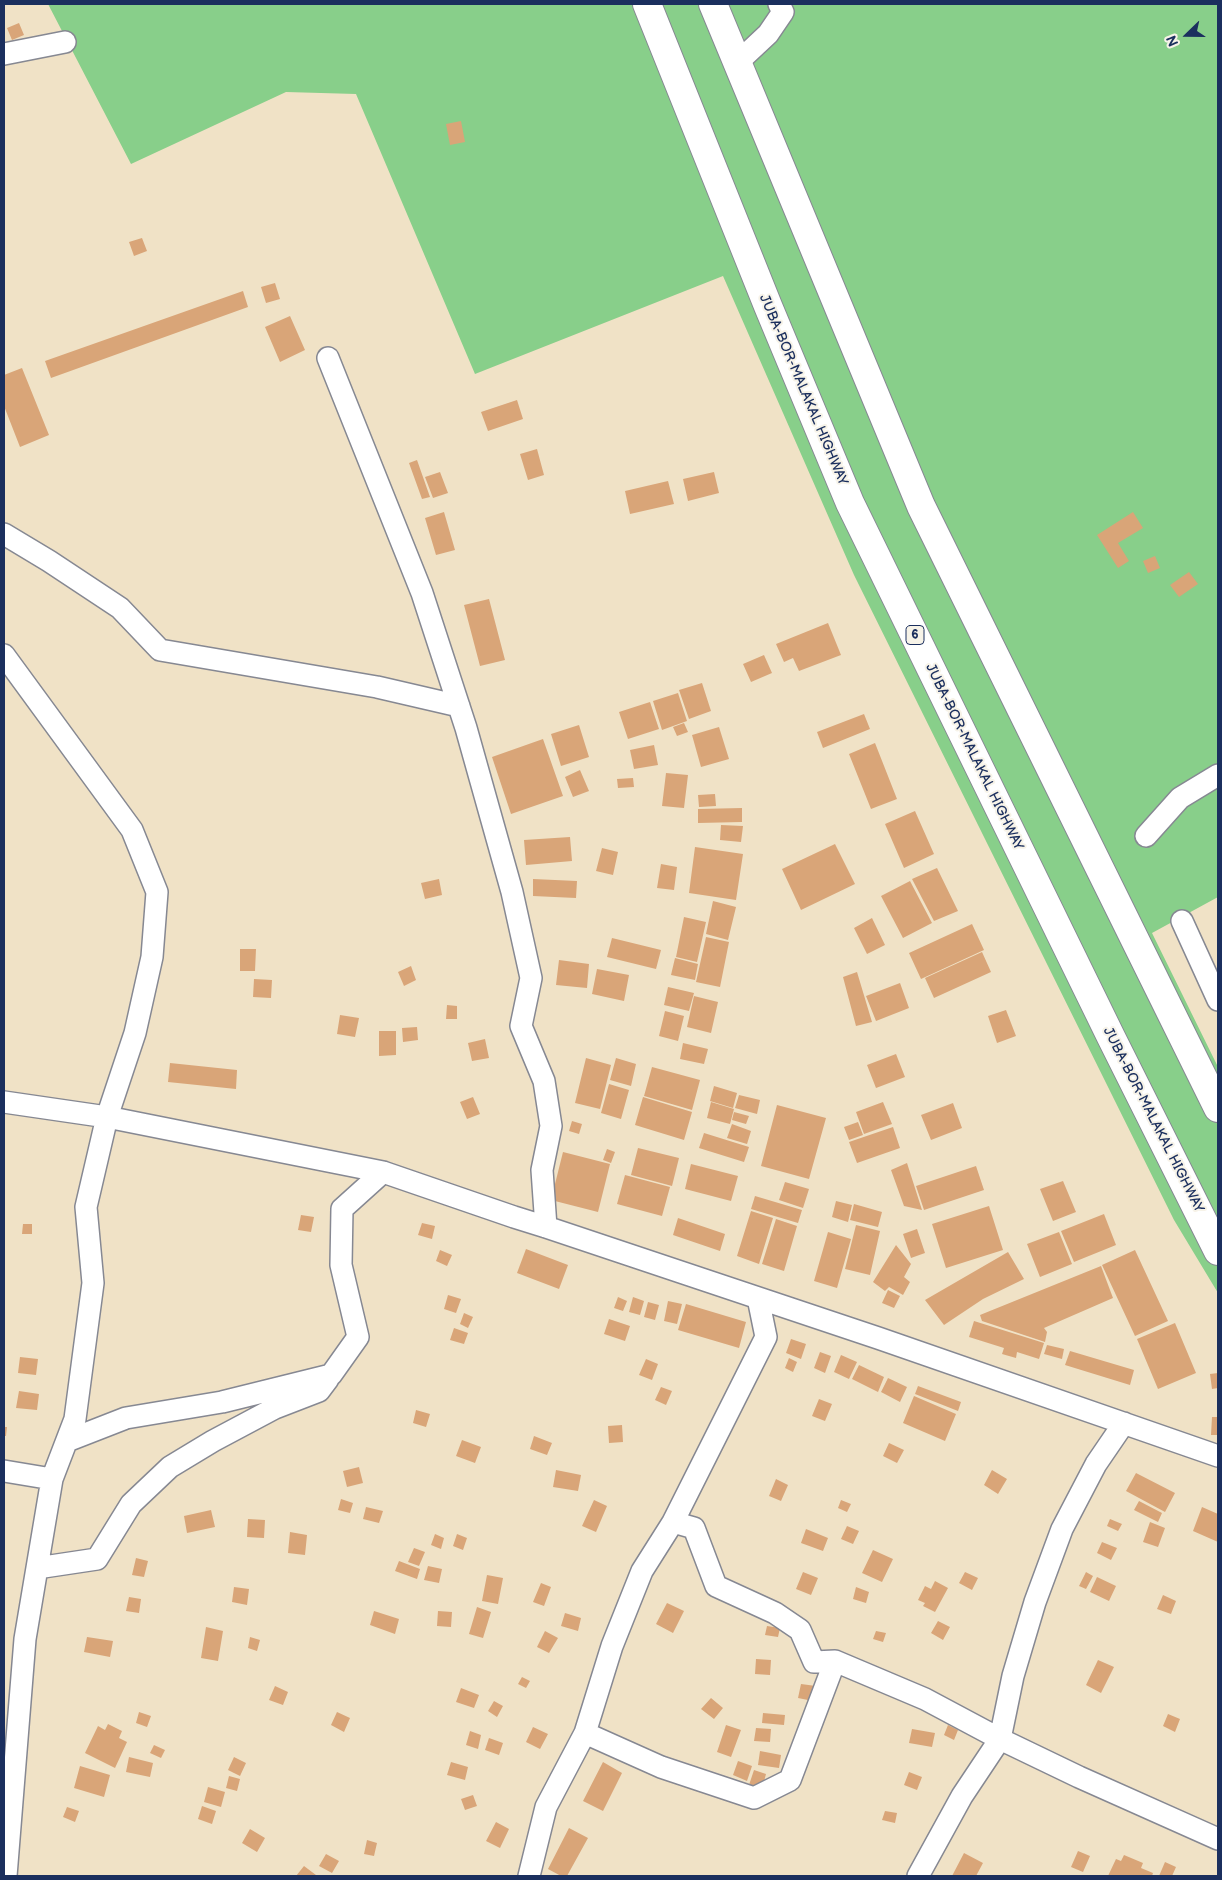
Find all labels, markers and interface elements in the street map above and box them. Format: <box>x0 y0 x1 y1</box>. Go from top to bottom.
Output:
north arrow <box>1162 10 1212 60</box>
text: N <box>1163 33 1182 49</box>
street label: JUBA-BOR-MALAKAL HIGHWAY <box>755 292 851 488</box>
road number: 6 <box>906 626 924 644</box>
street label: JUBA-BOR-MALAKAL HIGHWAY <box>921 661 1027 853</box>
street label: JUBA-BOR-MALAKAL HIGHWAY <box>1099 1025 1207 1215</box>

